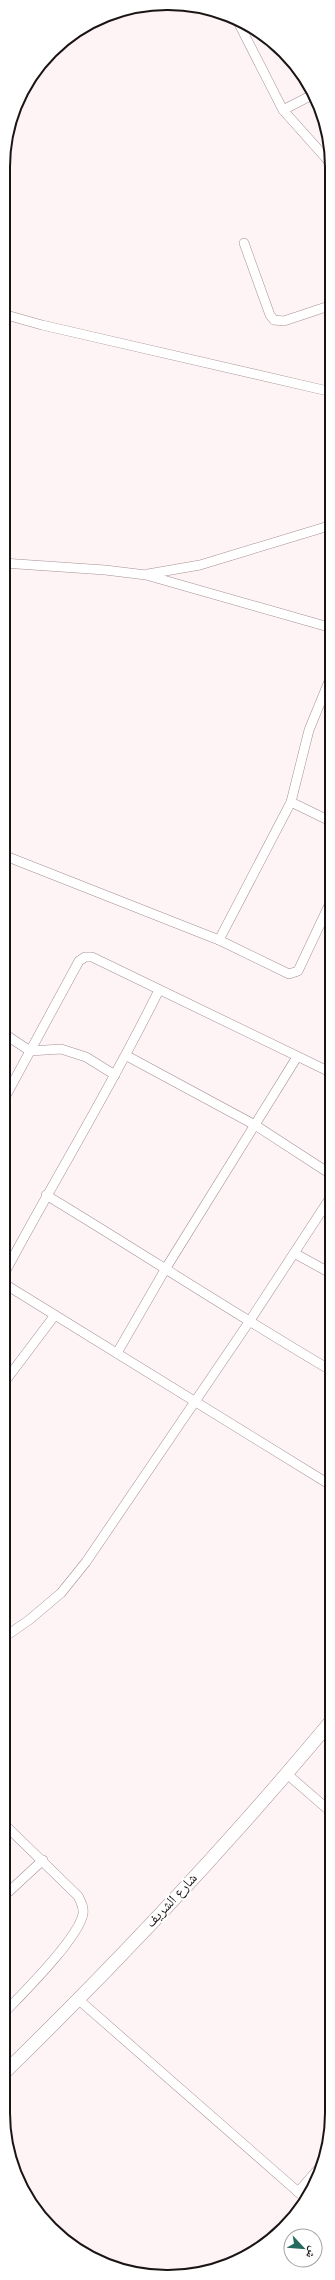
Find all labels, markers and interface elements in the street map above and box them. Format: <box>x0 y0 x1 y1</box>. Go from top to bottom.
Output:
street label: شارع الشريف <box>141 1869 201 1932</box>
north arrow <box>283 2228 323 2268</box>
text: ش <box>302 2244 321 2261</box>

